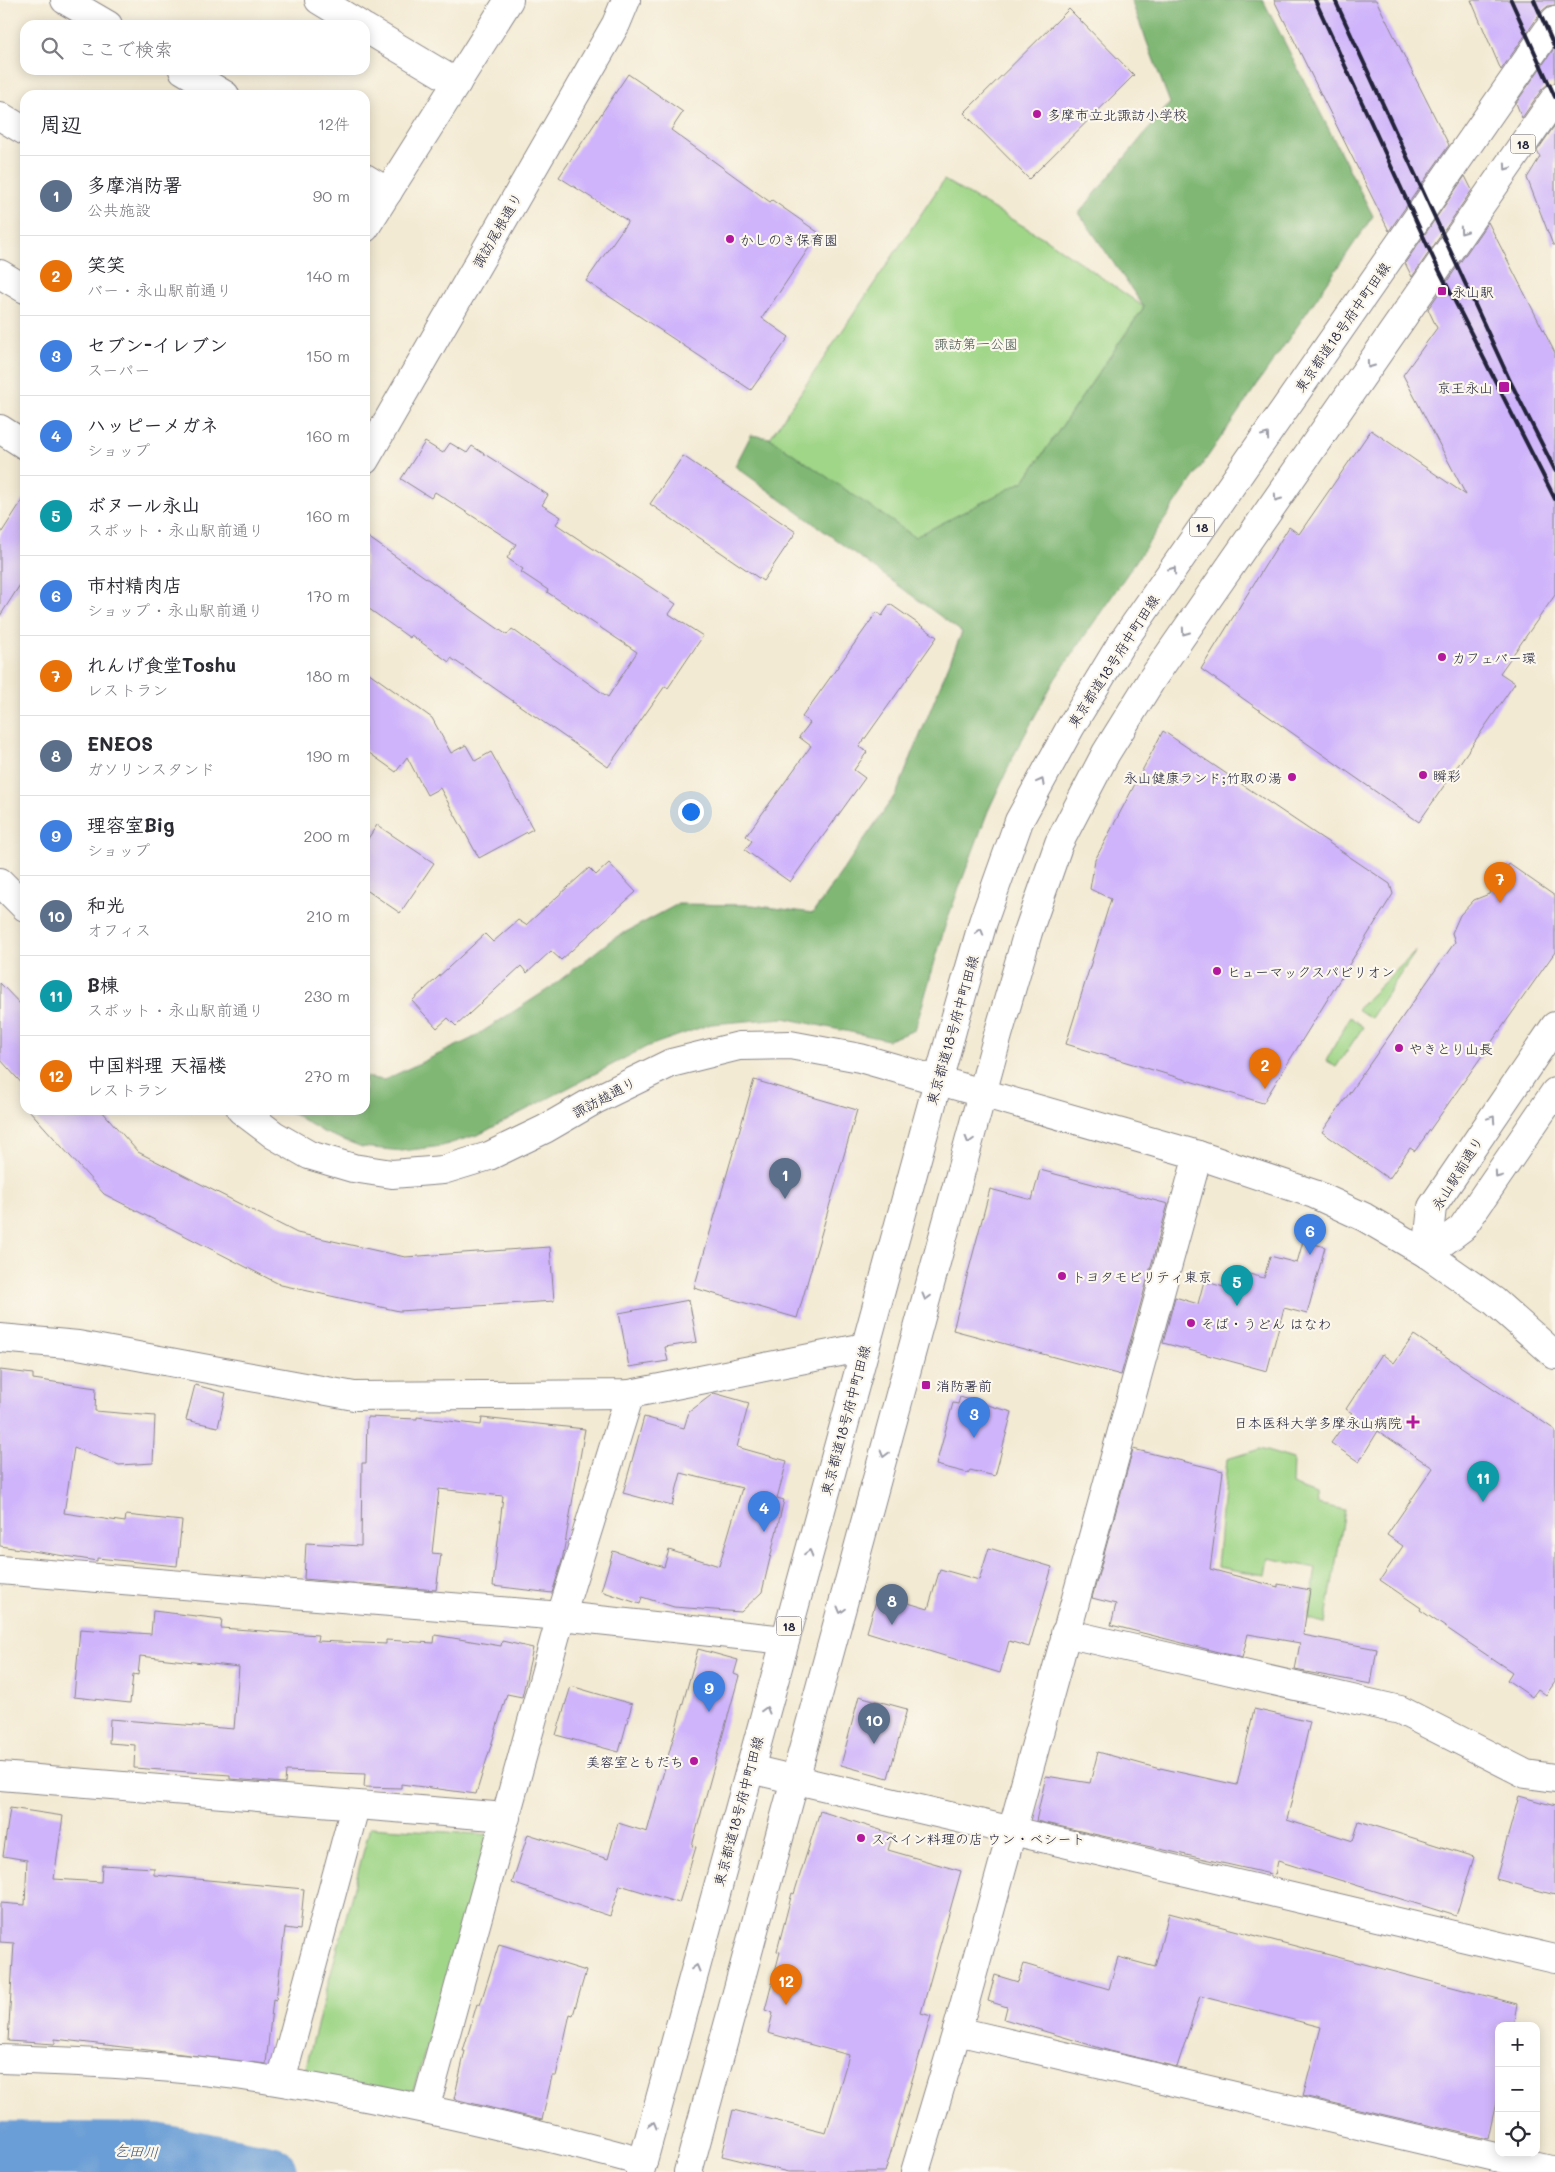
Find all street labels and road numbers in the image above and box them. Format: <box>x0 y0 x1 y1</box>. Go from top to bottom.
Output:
road number: 18 <box>1510 134 1536 154</box>
street label: 諏訪尾根通り <box>468 189 526 271</box>
street label: 東京都道18号府中町田線 <box>1290 258 1394 396</box>
road number: 18 <box>1190 518 1214 536</box>
street label: 東京都道18号府中町田線 <box>1063 591 1163 731</box>
street label: 東京都道18号府中町田線 <box>922 953 982 1107</box>
street label: 諏訪越通り <box>569 1072 639 1122</box>
street label: 永山駅前通り <box>1427 1132 1487 1214</box>
street label: 東京都道18号府中町田線 <box>816 1343 874 1497</box>
road number: 18 <box>776 1616 802 1635</box>
street label: 東京都道18号府中町田線 <box>709 1734 767 1888</box>

